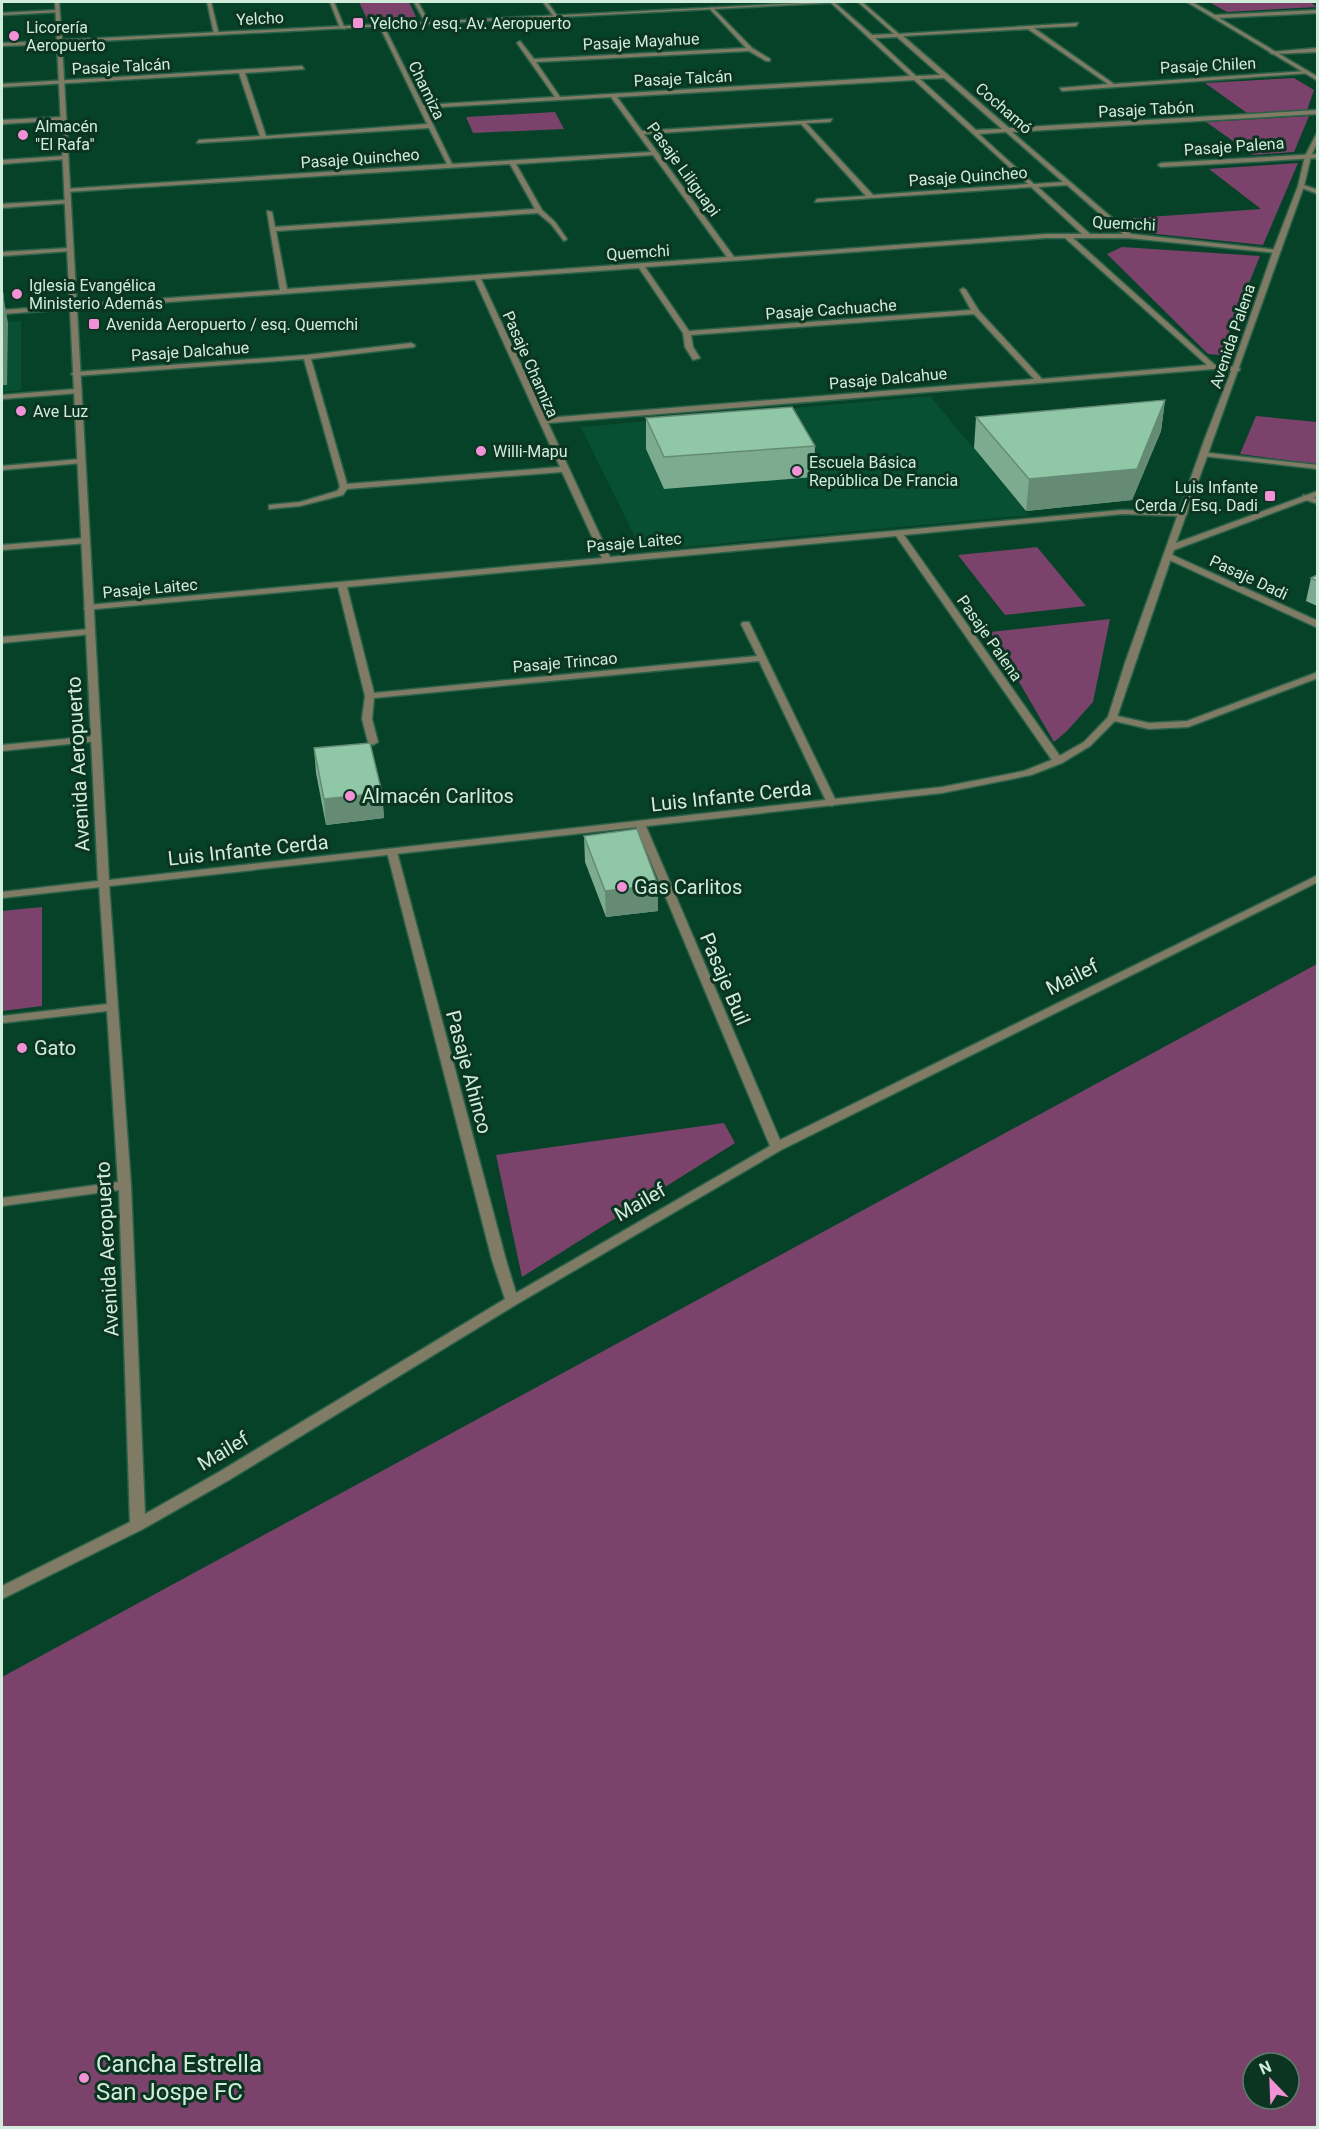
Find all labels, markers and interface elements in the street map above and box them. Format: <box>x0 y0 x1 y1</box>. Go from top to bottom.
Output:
street label: Yelcho <box>236 8 284 29</box>
place label: Yelcho / esq. Av. Aeropuerto <box>370 14 571 33</box>
marker: Yelcho / esq. Av. Aeropuerto <box>351 16 365 30</box>
place label: Licorería Aeropuerto <box>26 18 106 55</box>
marker: Licorería Aeropuerto <box>7 29 21 43</box>
street label: Pasaje Mayahue <box>582 29 700 54</box>
street label: Pasaje Chilen <box>1159 53 1257 78</box>
street label: Pasaje Talcán <box>71 54 171 79</box>
street label: Chamiza <box>404 58 449 122</box>
street label: Pasaje Talcán <box>633 66 733 91</box>
street label: Cochamó <box>972 79 1036 138</box>
street label: Pasaje Tabón <box>1098 98 1194 121</box>
place label: Almacén "El Rafa" <box>35 117 98 154</box>
street label: Pasaje Liliguapi <box>643 119 724 220</box>
marker: Almacén "El Rafa" <box>16 128 30 142</box>
street label: Pasaje Palena <box>1183 134 1285 159</box>
street label: Pasaje Quincheo <box>300 145 420 172</box>
street label: Pasaje Quincheo <box>908 163 1028 190</box>
street label: Quemchi <box>1092 212 1156 235</box>
street label: Quemchi <box>606 241 670 264</box>
place label: Iglesia Evangélica Ministerio Además <box>29 276 163 313</box>
street label: Avenida Palena <box>1206 281 1259 391</box>
marker: Iglesia Evangélica Ministerio Además <box>10 287 24 301</box>
street label: Pasaje Cachuache <box>765 295 897 324</box>
street label: Pasaje Chamiza <box>499 308 562 420</box>
place label: Avenida Aeropuerto / esq. Quemchi <box>106 315 358 334</box>
marker: Avenida Aeropuerto / esq. Quemchi <box>87 317 101 331</box>
street label: Pasaje Dalcahue <box>130 338 250 365</box>
street label: Pasaje Dalcahue <box>828 364 948 393</box>
place label: Ave Luz <box>33 402 88 421</box>
marker: Ave Luz <box>14 404 28 418</box>
place label: Willi-Mapu <box>493 442 568 461</box>
marker: Willi-Mapu <box>474 444 488 458</box>
place label: Escuela Básica República De Francia <box>809 453 958 490</box>
marker: Escuela Básica República De Francia <box>790 464 804 478</box>
place label: Luis Infante Cerda / Esq. Dadi <box>1135 478 1258 515</box>
marker: Luis Infante Cerda / Esq. Dadi <box>1263 489 1277 503</box>
street label: Pasaje Laitec <box>586 529 682 556</box>
street label: Pasaje Dadi <box>1207 551 1291 604</box>
street label: Pasaje Laitec <box>102 575 198 602</box>
street label: Pasaje Palena <box>953 592 1026 685</box>
street label: Pasaje Trincao <box>512 648 618 677</box>
street label: Avenida Aeropuerto <box>61 676 95 852</box>
street label: Luis Infante Cerda <box>650 776 812 816</box>
place label: Almacén Carlitos <box>362 784 514 808</box>
marker: Almacén Carlitos <box>343 789 357 803</box>
street label: Luis Infante Cerda <box>167 830 329 870</box>
place label: Gas Carlitos <box>634 875 742 899</box>
marker: Gas Carlitos <box>615 880 629 894</box>
street label: Pasaje Buil <box>695 929 755 1029</box>
street label: Mailef <box>1042 954 1102 1000</box>
street label: Pasaje Ahinco <box>441 1008 497 1136</box>
place label: Gato <box>34 1036 76 1060</box>
marker: Gato <box>15 1041 29 1055</box>
street label: Avenida Aeropuerto <box>90 1161 124 1337</box>
street label: Mailef <box>610 1178 670 1226</box>
street label: Mailef <box>193 1426 253 1476</box>
place label: Cancha Estrella San Jospe FC <box>96 2050 262 2106</box>
north arrow <box>1241 2051 1301 2111</box>
text: N <box>1256 2057 1274 2079</box>
marker: Cancha Estrella San Jospe FC <box>77 2071 91 2085</box>

